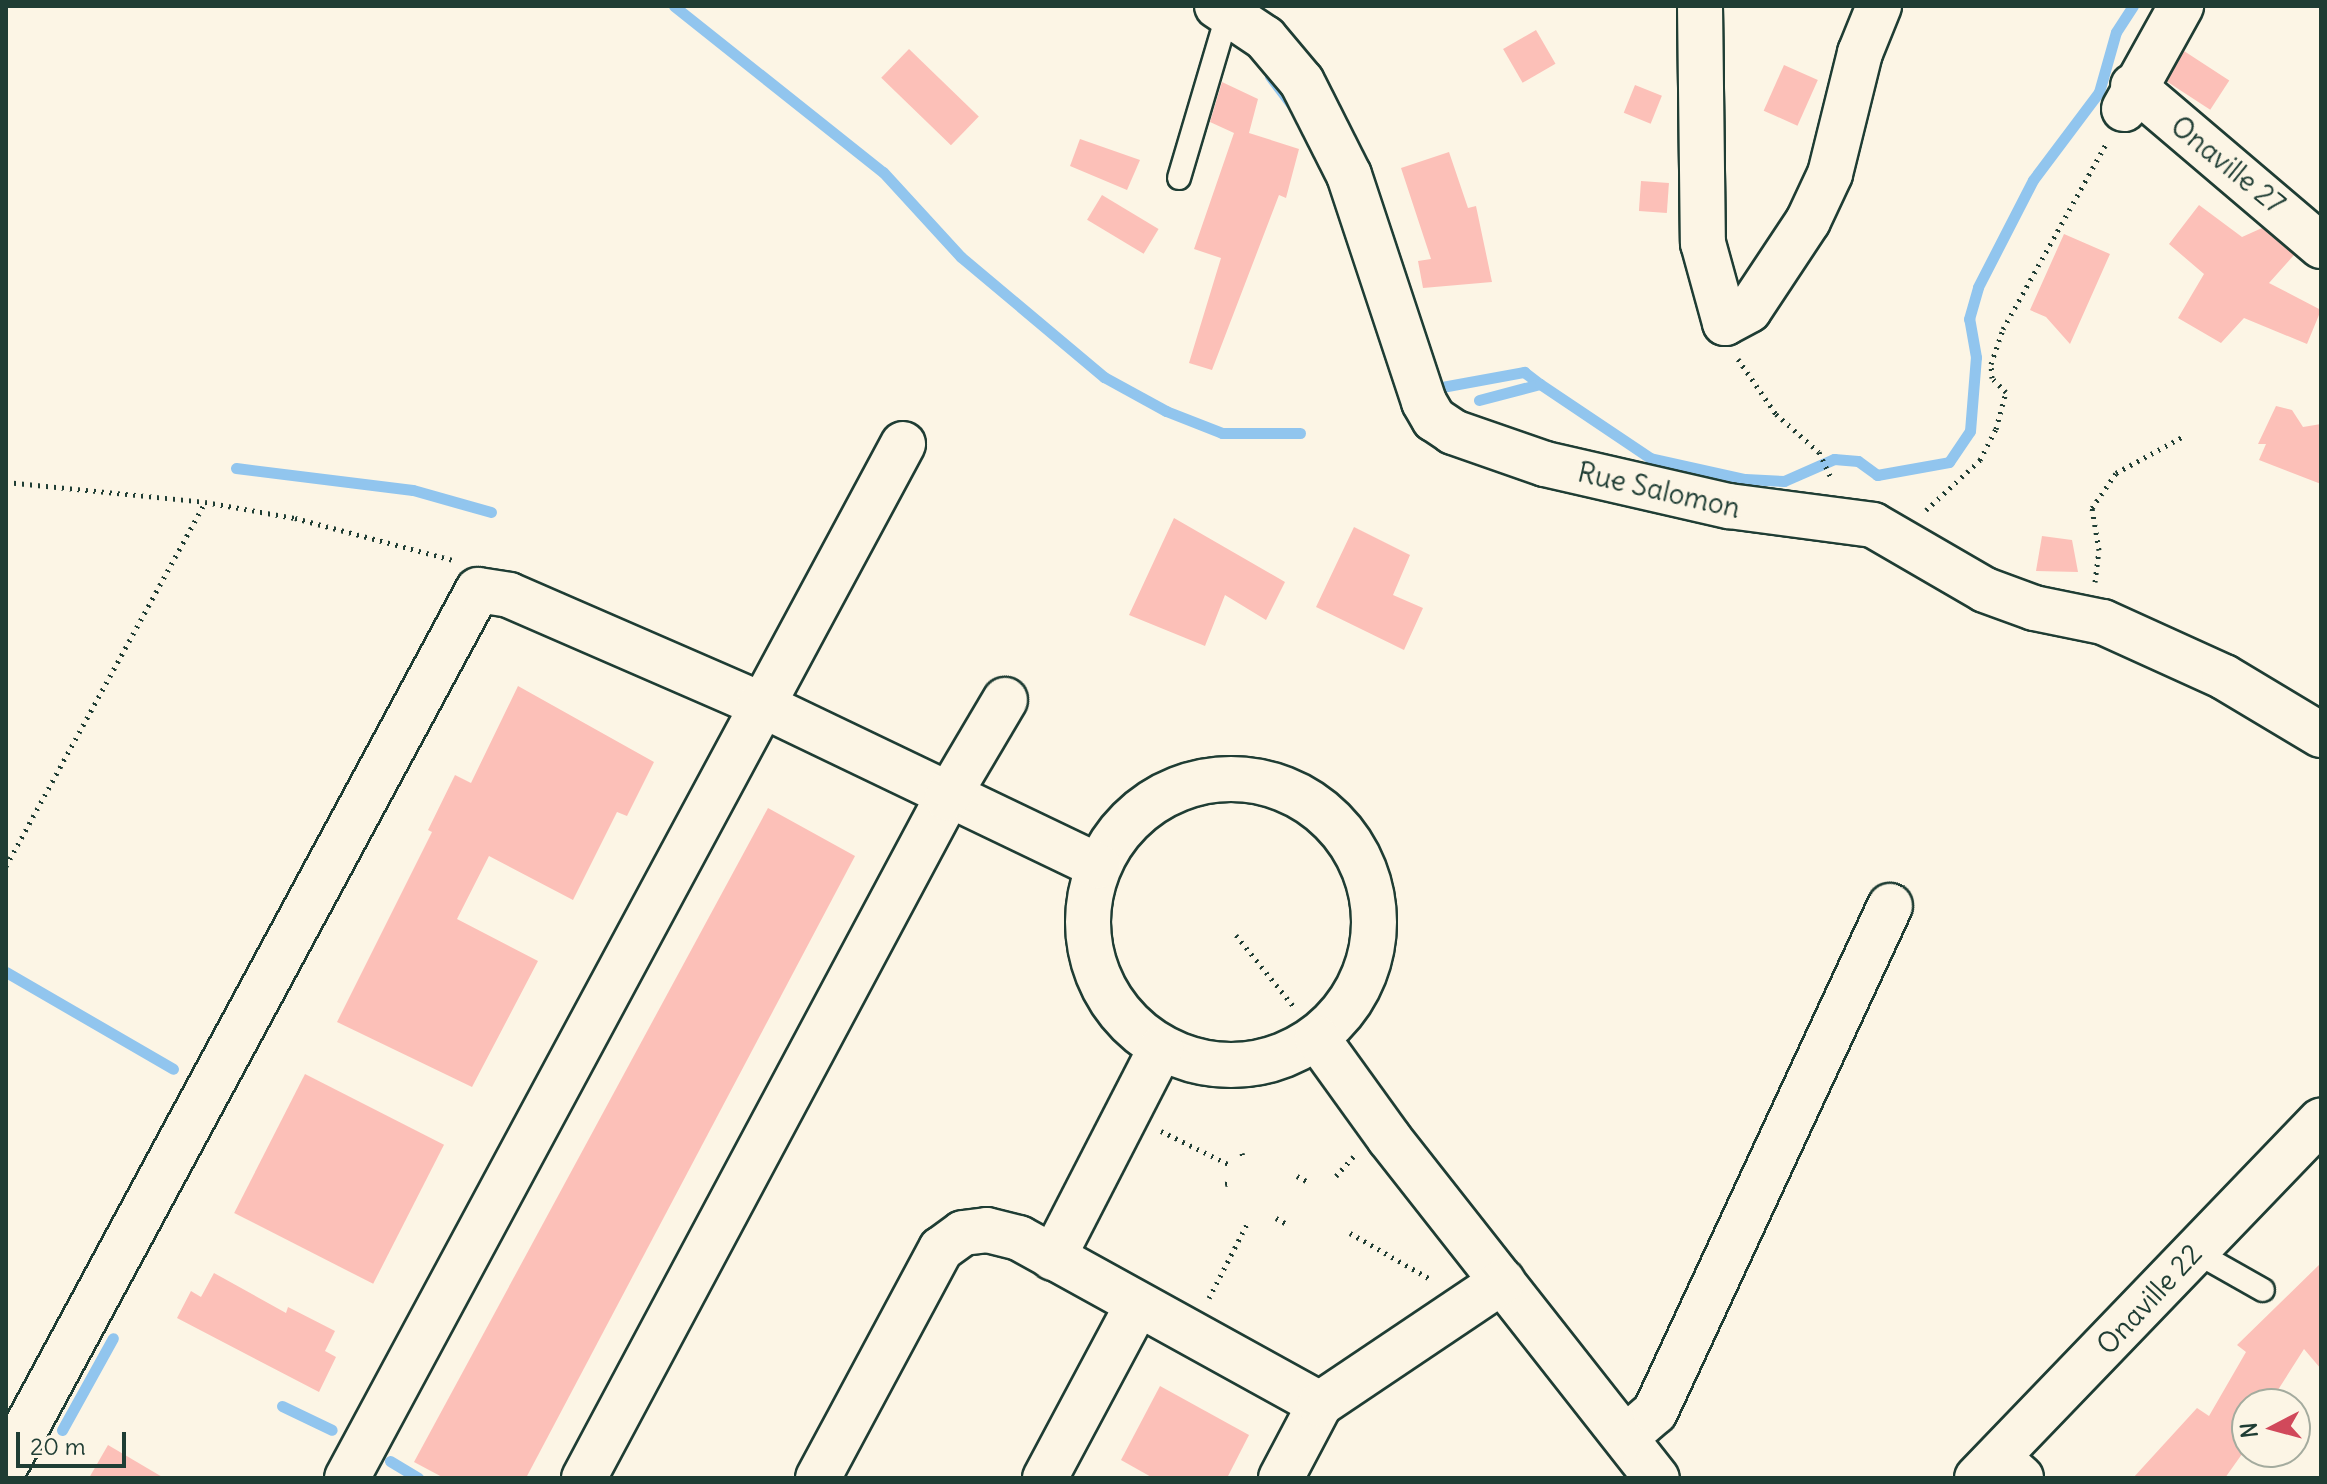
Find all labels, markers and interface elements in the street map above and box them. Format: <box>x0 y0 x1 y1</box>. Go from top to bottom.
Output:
street label: Onaville 27 <box>2164 109 2292 221</box>
street label: Rue Salomon <box>1575 455 1743 525</box>
street label: Onaville 22 <box>2089 1237 2209 1361</box>
north arrow <box>2231 1388 2311 1468</box>
scale bar <box>20 1416 130 1466</box>
text: N <box>2234 1421 2264 1439</box>
text: 20 m <box>30 1431 86 1461</box>

